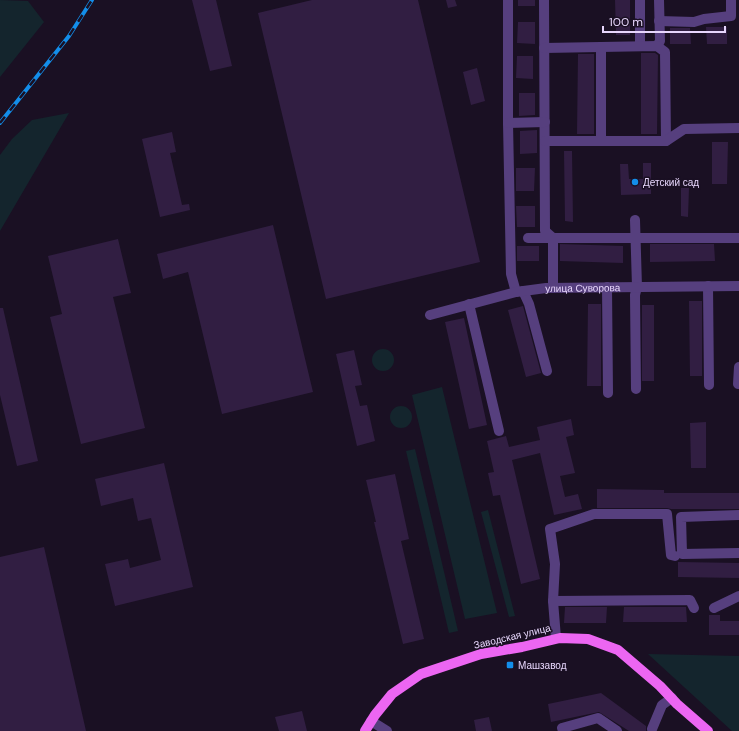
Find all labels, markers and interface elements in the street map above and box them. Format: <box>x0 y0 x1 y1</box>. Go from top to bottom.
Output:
scale bar <box>603 8 725 34</box>
text: 100 m <box>609 14 643 30</box>
place label: Детский сад <box>643 176 699 189</box>
marker: Детский сад <box>630 177 640 187</box>
street label: улица Суворова <box>545 281 621 295</box>
street label: Заводская улица <box>472 621 552 652</box>
place label: Машзавод <box>518 659 567 672</box>
marker: Машзавод <box>505 660 515 670</box>

